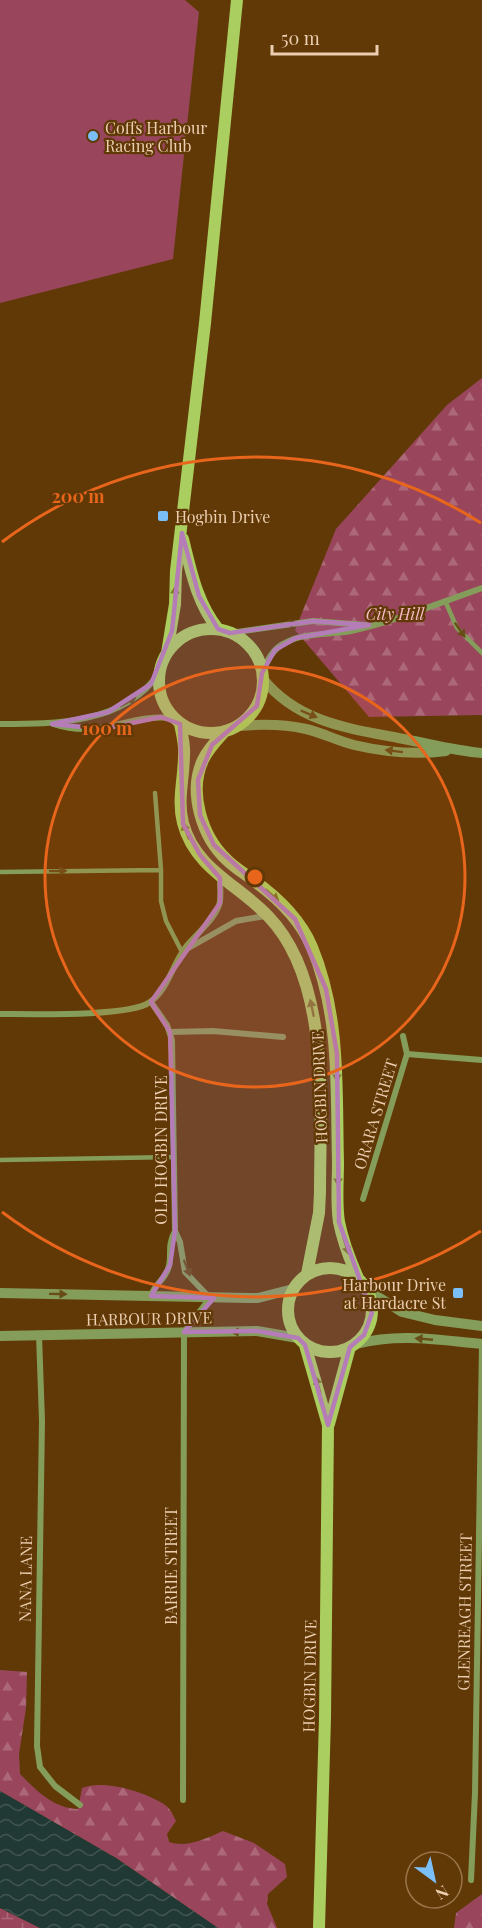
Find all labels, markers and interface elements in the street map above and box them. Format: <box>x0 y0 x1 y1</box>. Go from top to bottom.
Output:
scale bar <box>272 18 377 56</box>
text: 50 m <box>281 26 320 50</box>
place label: Coffs Harbour Racing Club <box>105 117 207 156</box>
marker: Coffs Harbour Racing Club <box>86 129 100 143</box>
text: 200 m <box>51 484 105 508</box>
place label: Hogbin Drive <box>175 506 270 527</box>
marker: Hogbin Drive <box>156 509 170 523</box>
one-way arrow <box>171 586 180 605</box>
park label: City Hill <box>366 603 425 624</box>
one-way arrow <box>278 619 297 629</box>
one-way arrow <box>454 622 466 638</box>
one-way arrow <box>120 697 137 707</box>
one-way arrow <box>300 710 318 719</box>
text: 100 m <box>82 716 133 740</box>
one-way arrow <box>384 746 403 756</box>
one-way arrow <box>181 822 191 840</box>
one-way arrow <box>49 867 68 876</box>
centre of rings <box>245 867 265 887</box>
one-way arrow <box>264 888 279 901</box>
one-way arrow <box>307 999 316 1018</box>
street label: HOGBIN DRIVE <box>307 1030 331 1144</box>
street label: ORARA STREET <box>348 1056 402 1172</box>
one-way arrow <box>332 1063 342 1082</box>
street label: OLD HOGBIN DRIVE <box>150 1075 171 1225</box>
one-way arrow <box>333 1168 343 1187</box>
one-way arrow <box>341 1237 351 1255</box>
one-way arrow <box>182 1260 192 1278</box>
place label: Harbour Drive at Hardacre St <box>342 1274 446 1313</box>
marker: Harbour Drive at Hardacre St <box>451 1286 465 1300</box>
one-way arrow <box>49 1289 68 1299</box>
street label: HARBOUR DRIVE <box>86 1306 212 1330</box>
one-way arrow <box>230 1327 249 1336</box>
one-way arrow <box>414 1334 433 1344</box>
one-way arrow <box>312 1376 322 1394</box>
street label: BARRIE STREET <box>160 1507 181 1625</box>
street label: GLENREAGH STREET <box>452 1533 476 1691</box>
street label: NANA LANE <box>14 1536 36 1622</box>
street label: HOGBIN DRIVE <box>298 1619 320 1733</box>
north arrow <box>404 1850 464 1910</box>
text: N <box>432 1881 453 1905</box>

